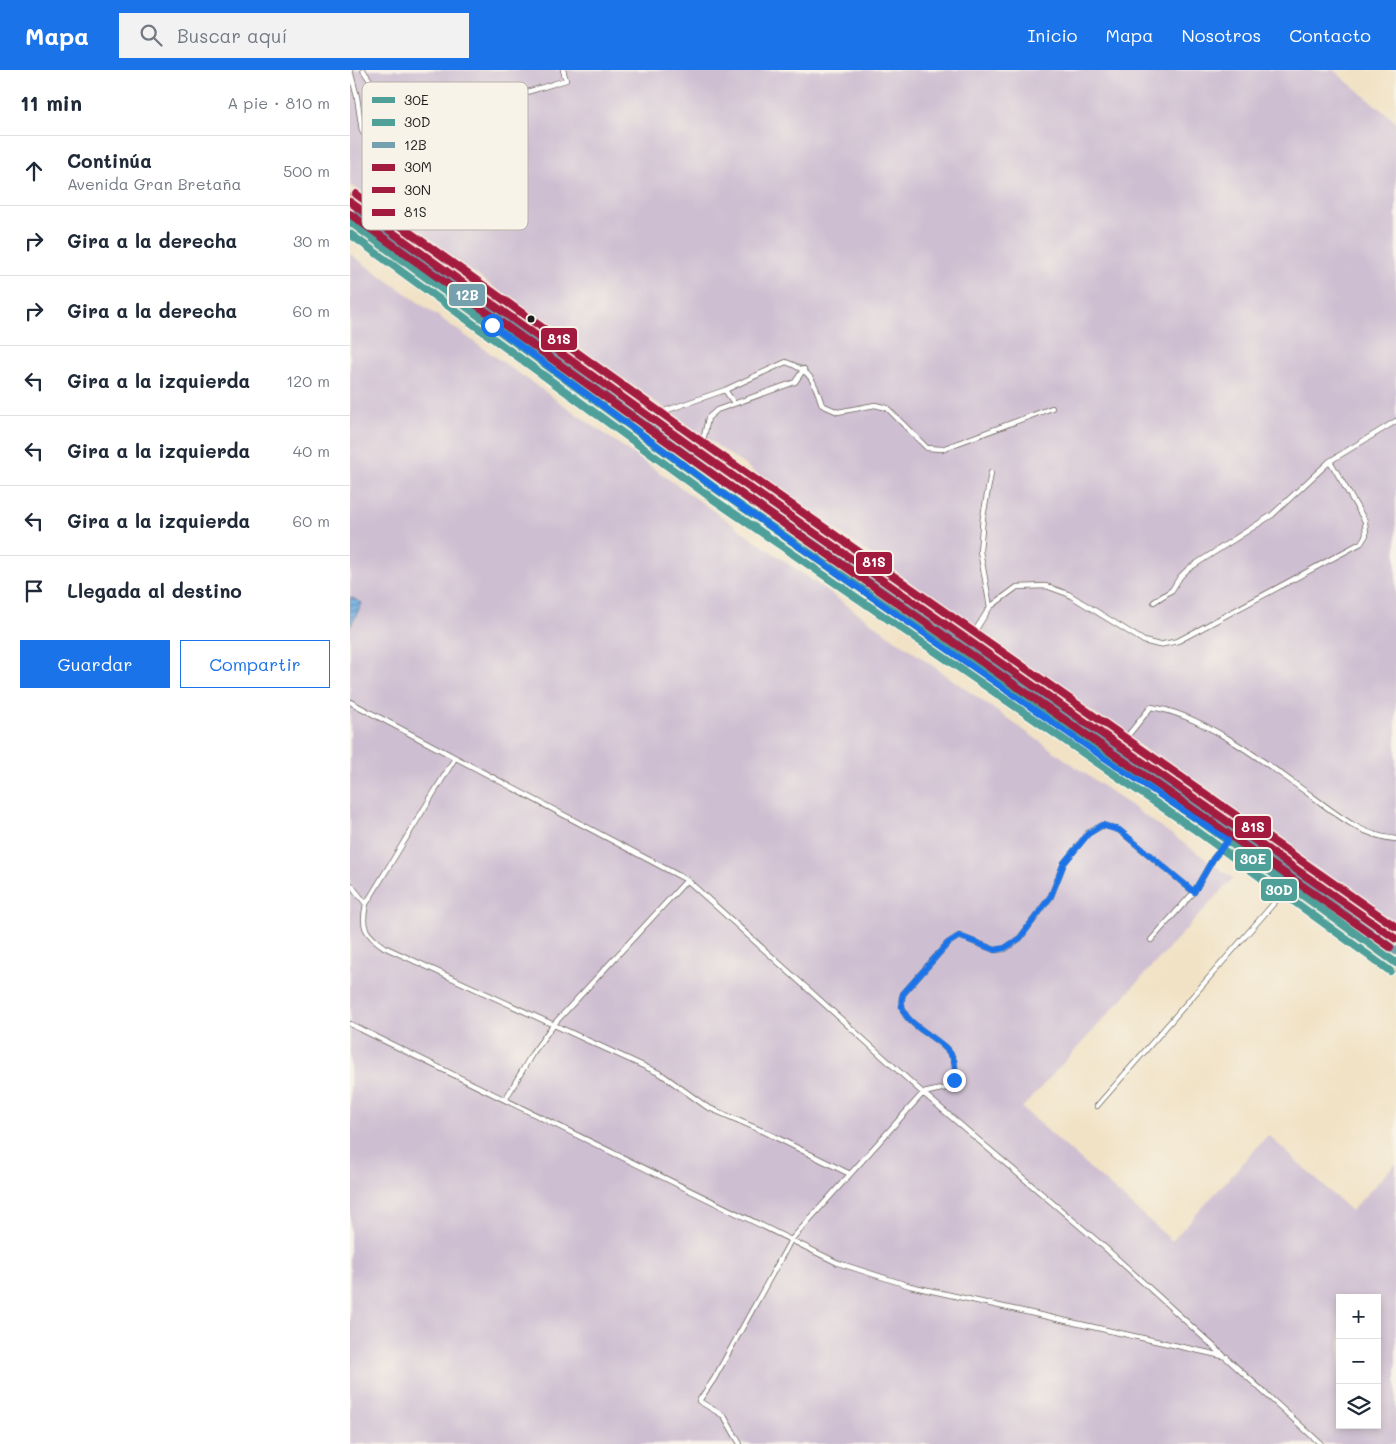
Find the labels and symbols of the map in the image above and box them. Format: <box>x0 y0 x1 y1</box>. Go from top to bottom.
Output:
legend <box>362 82 528 230</box>
text: 30E <box>404 90 429 109</box>
text: 30D <box>404 112 430 131</box>
text: 12B <box>404 135 427 154</box>
text: 30M <box>404 157 432 176</box>
text: 30N <box>404 180 431 199</box>
text: 81S <box>404 202 427 221</box>
line badge: 12B <box>448 283 486 307</box>
text: 12B <box>455 285 479 304</box>
route start <box>481 314 504 337</box>
unlabelled marker <box>526 314 536 324</box>
line badge: 81S <box>540 327 578 351</box>
text: 81S <box>547 329 571 348</box>
line badge: 81S <box>855 551 893 575</box>
text: 81S <box>862 552 886 571</box>
line badge: 81S <box>1234 815 1272 839</box>
text: 81S <box>1241 817 1265 836</box>
line badge: 30E <box>1234 848 1272 872</box>
text: 30E <box>1240 849 1266 868</box>
line badge: 30D <box>1260 878 1298 902</box>
text: 30D <box>1265 880 1293 899</box>
route end <box>943 1069 966 1092</box>

